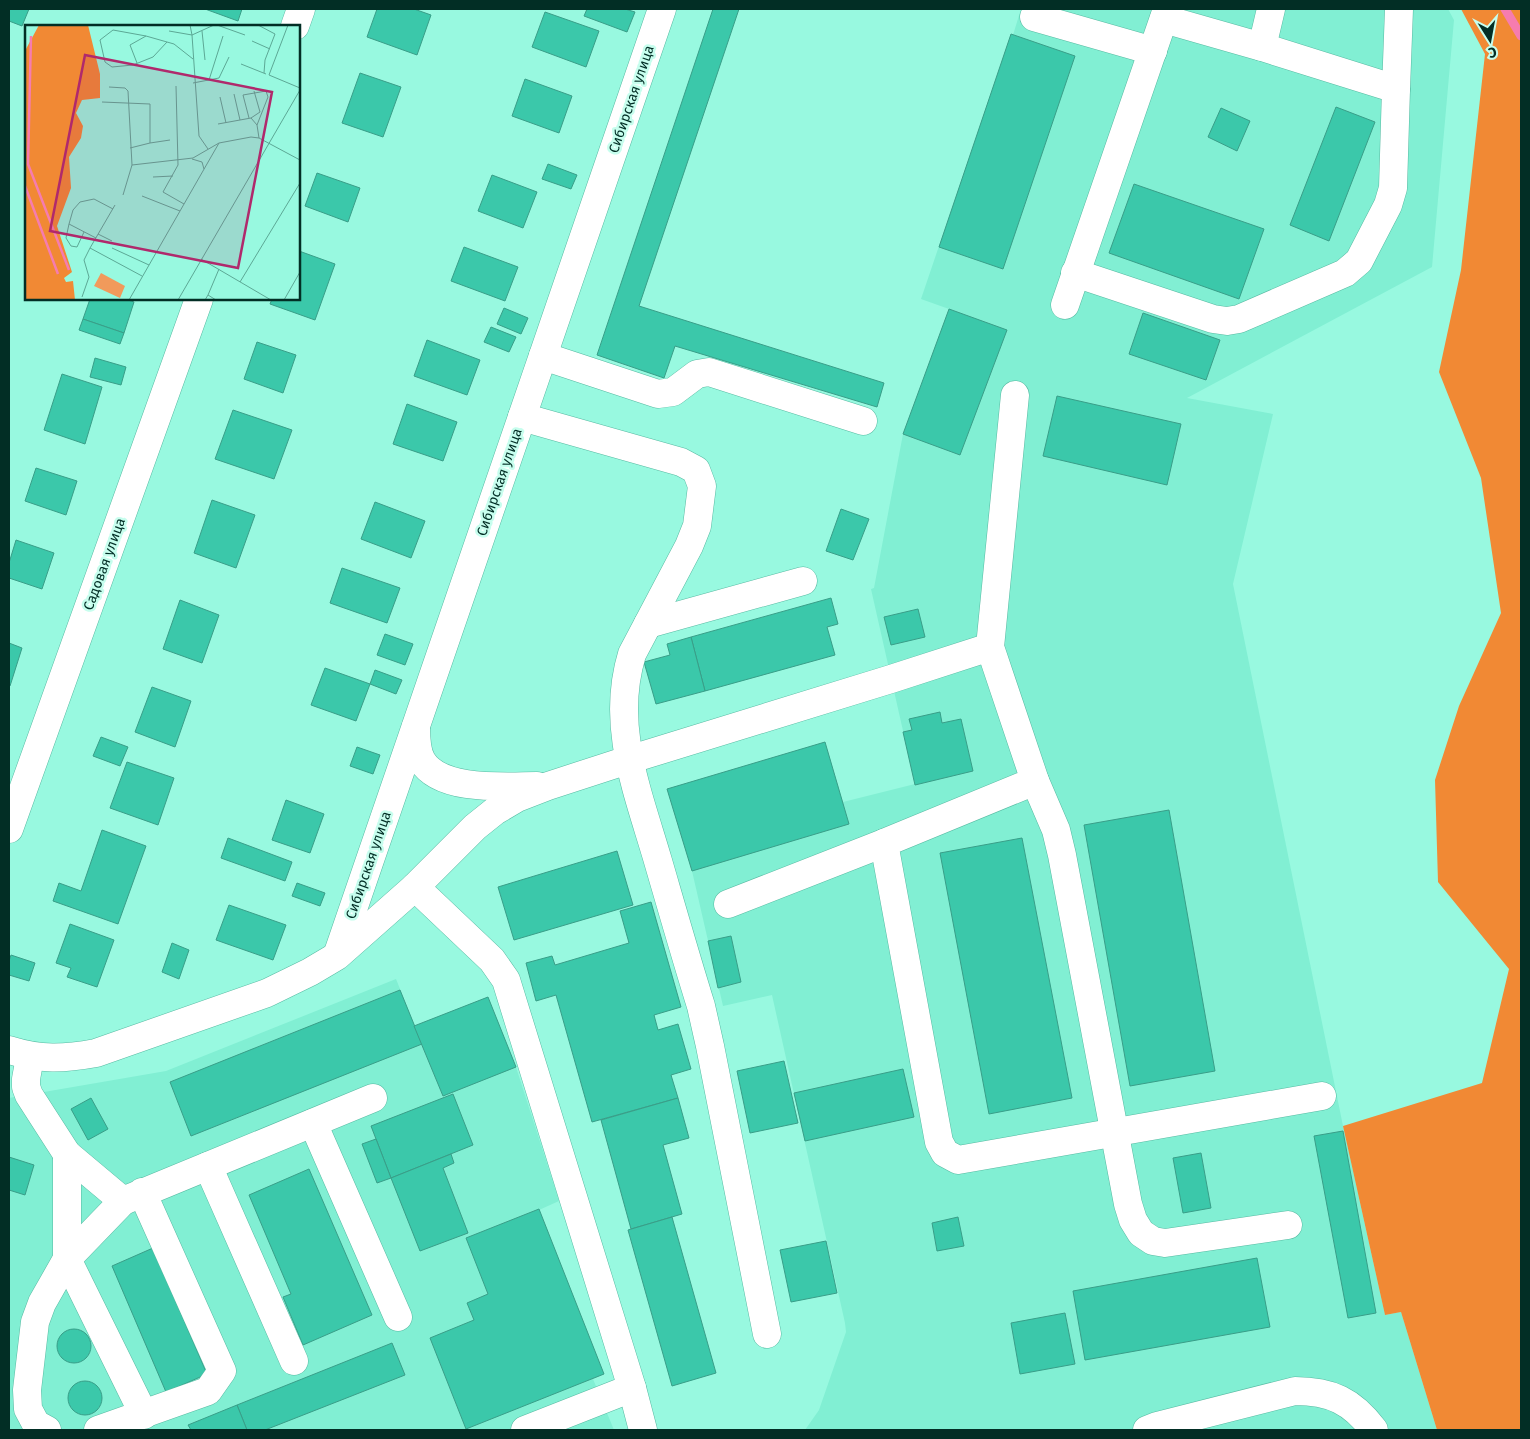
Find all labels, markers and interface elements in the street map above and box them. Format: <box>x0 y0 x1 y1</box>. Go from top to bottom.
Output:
north arrow <box>1465 15 1515 65</box>
inset map <box>25 25 300 300</box>
street label: Сибирская улица <box>605 43 658 155</box>
text: С <box>1487 43 1498 61</box>
street label: Сибирская улица <box>473 426 526 538</box>
street label: Садовая улица <box>80 516 129 613</box>
street label: Сибирская улица <box>342 809 395 921</box>

